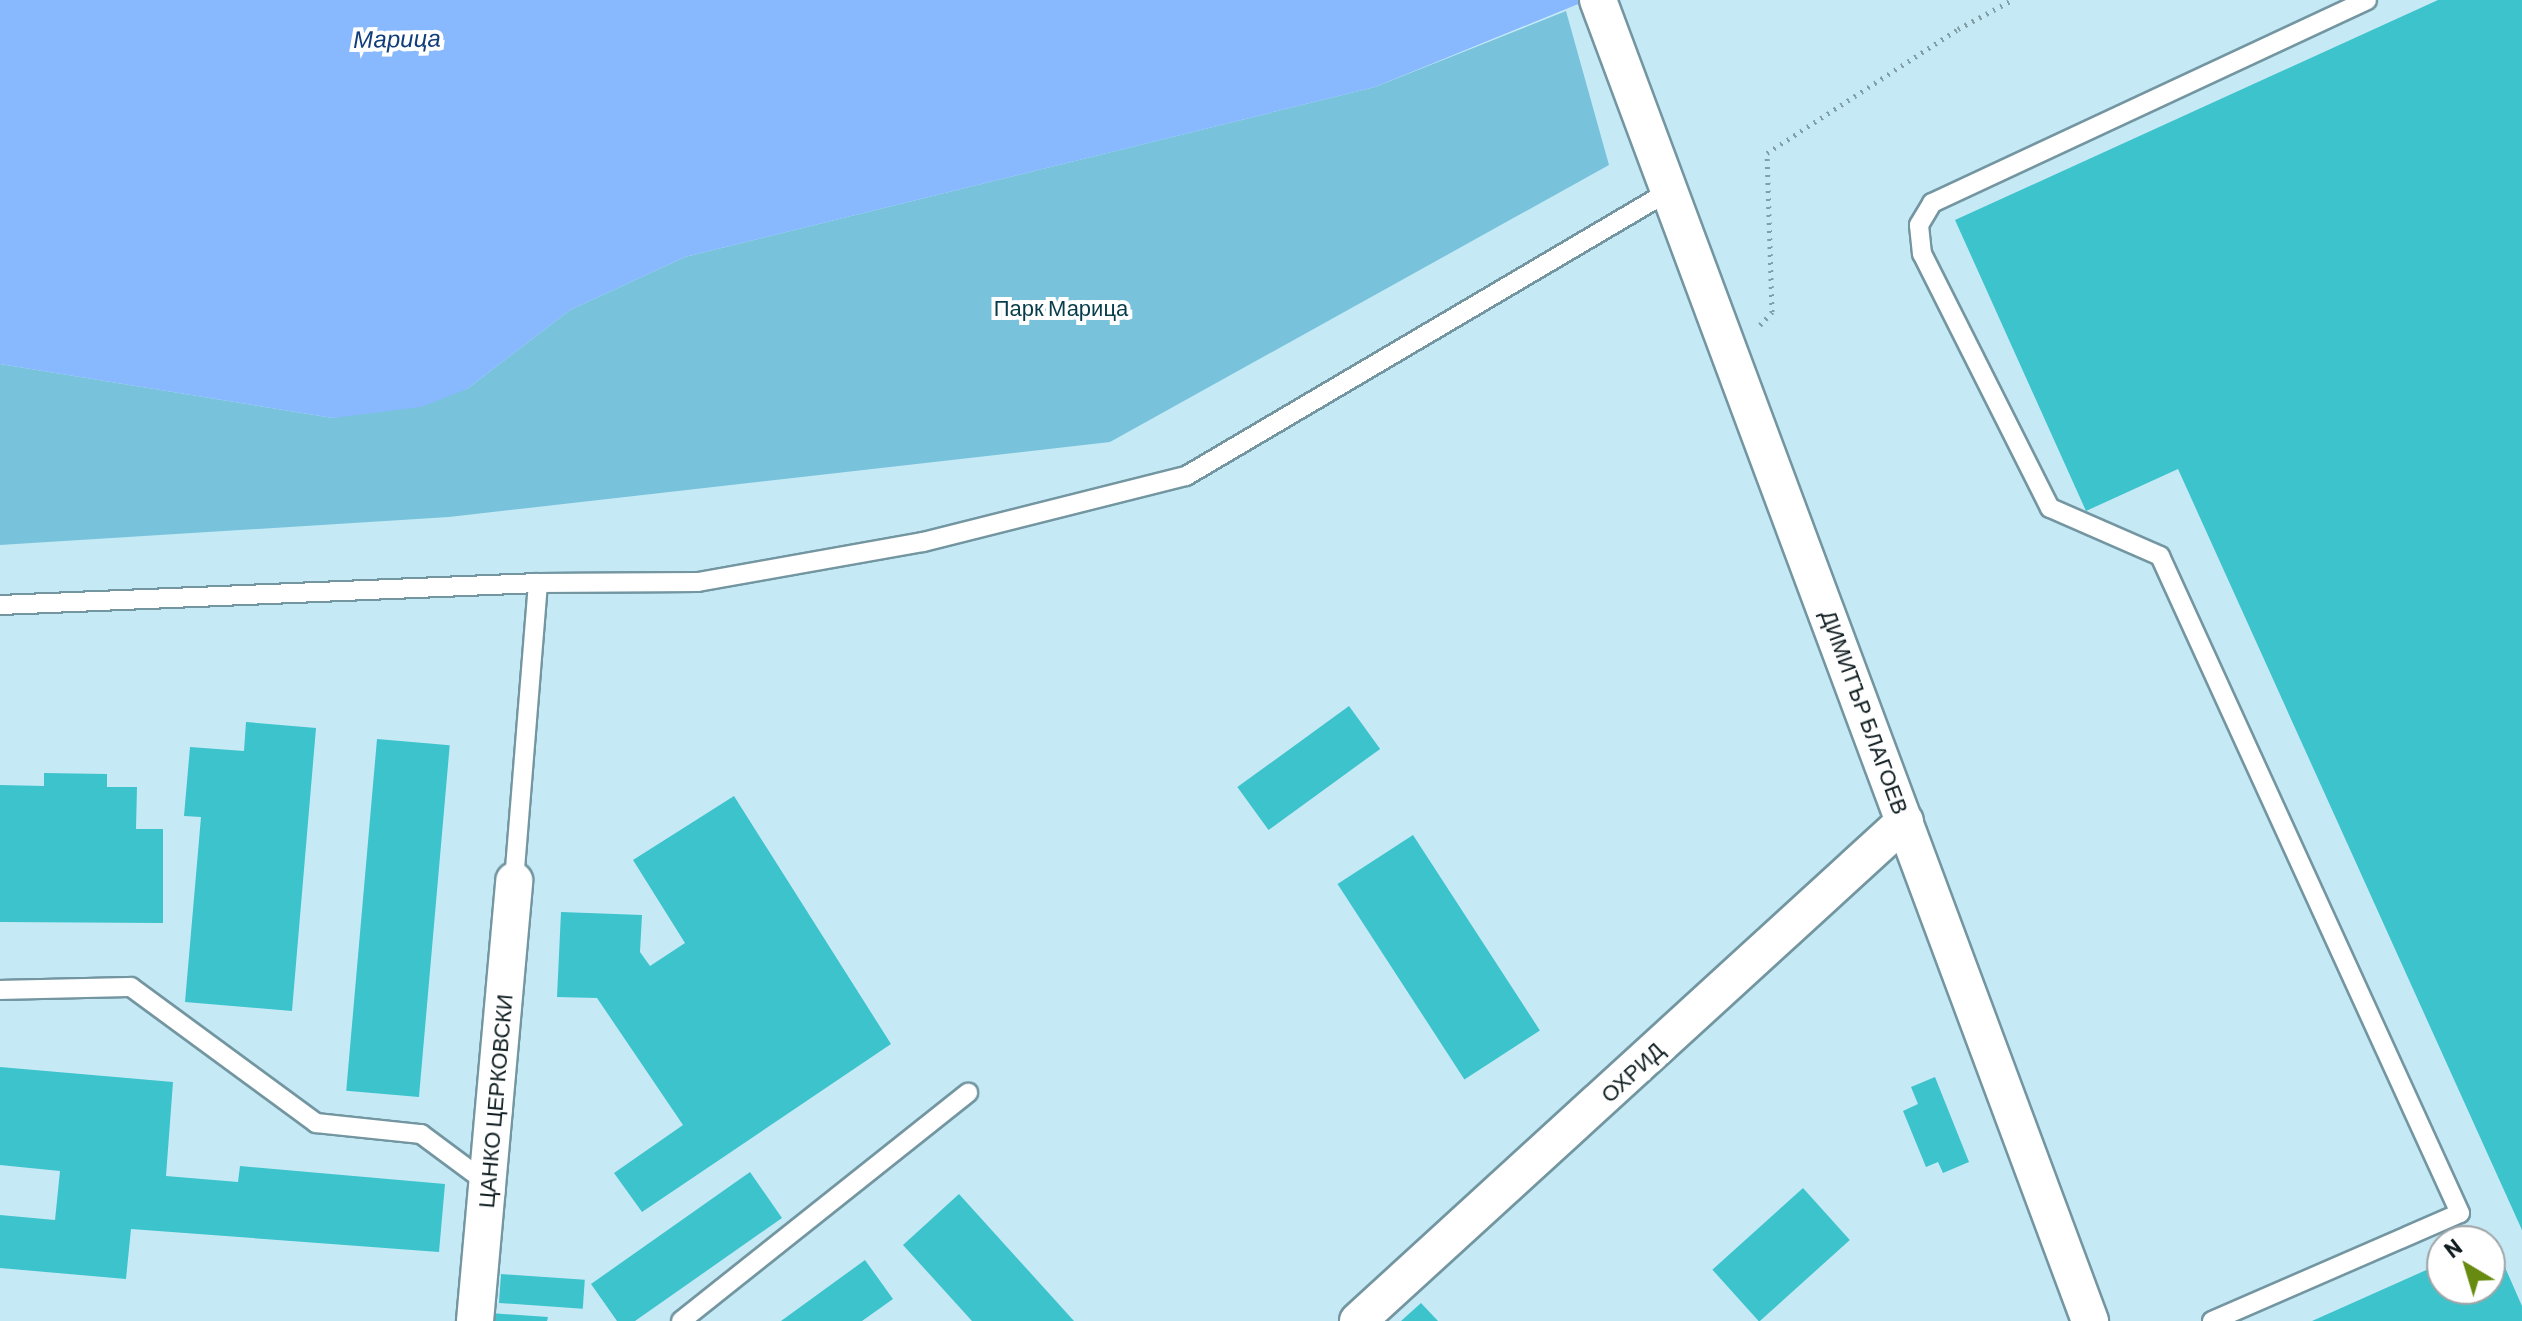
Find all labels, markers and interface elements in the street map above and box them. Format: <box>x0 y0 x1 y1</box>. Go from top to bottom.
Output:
water label: Марица <box>353 23 441 53</box>
park label: Парк Марица <box>994 295 1128 321</box>
street label: ДИМИТЪР БЛАГОЕВ <box>1816 606 1914 818</box>
street label: ЦАНКО ЦЕРКОВСКИ <box>472 993 518 1209</box>
street label: ОХРИД <box>1595 1036 1669 1108</box>
north arrow <box>2426 1225 2506 1305</box>
text: N <box>2439 1233 2466 1262</box>

